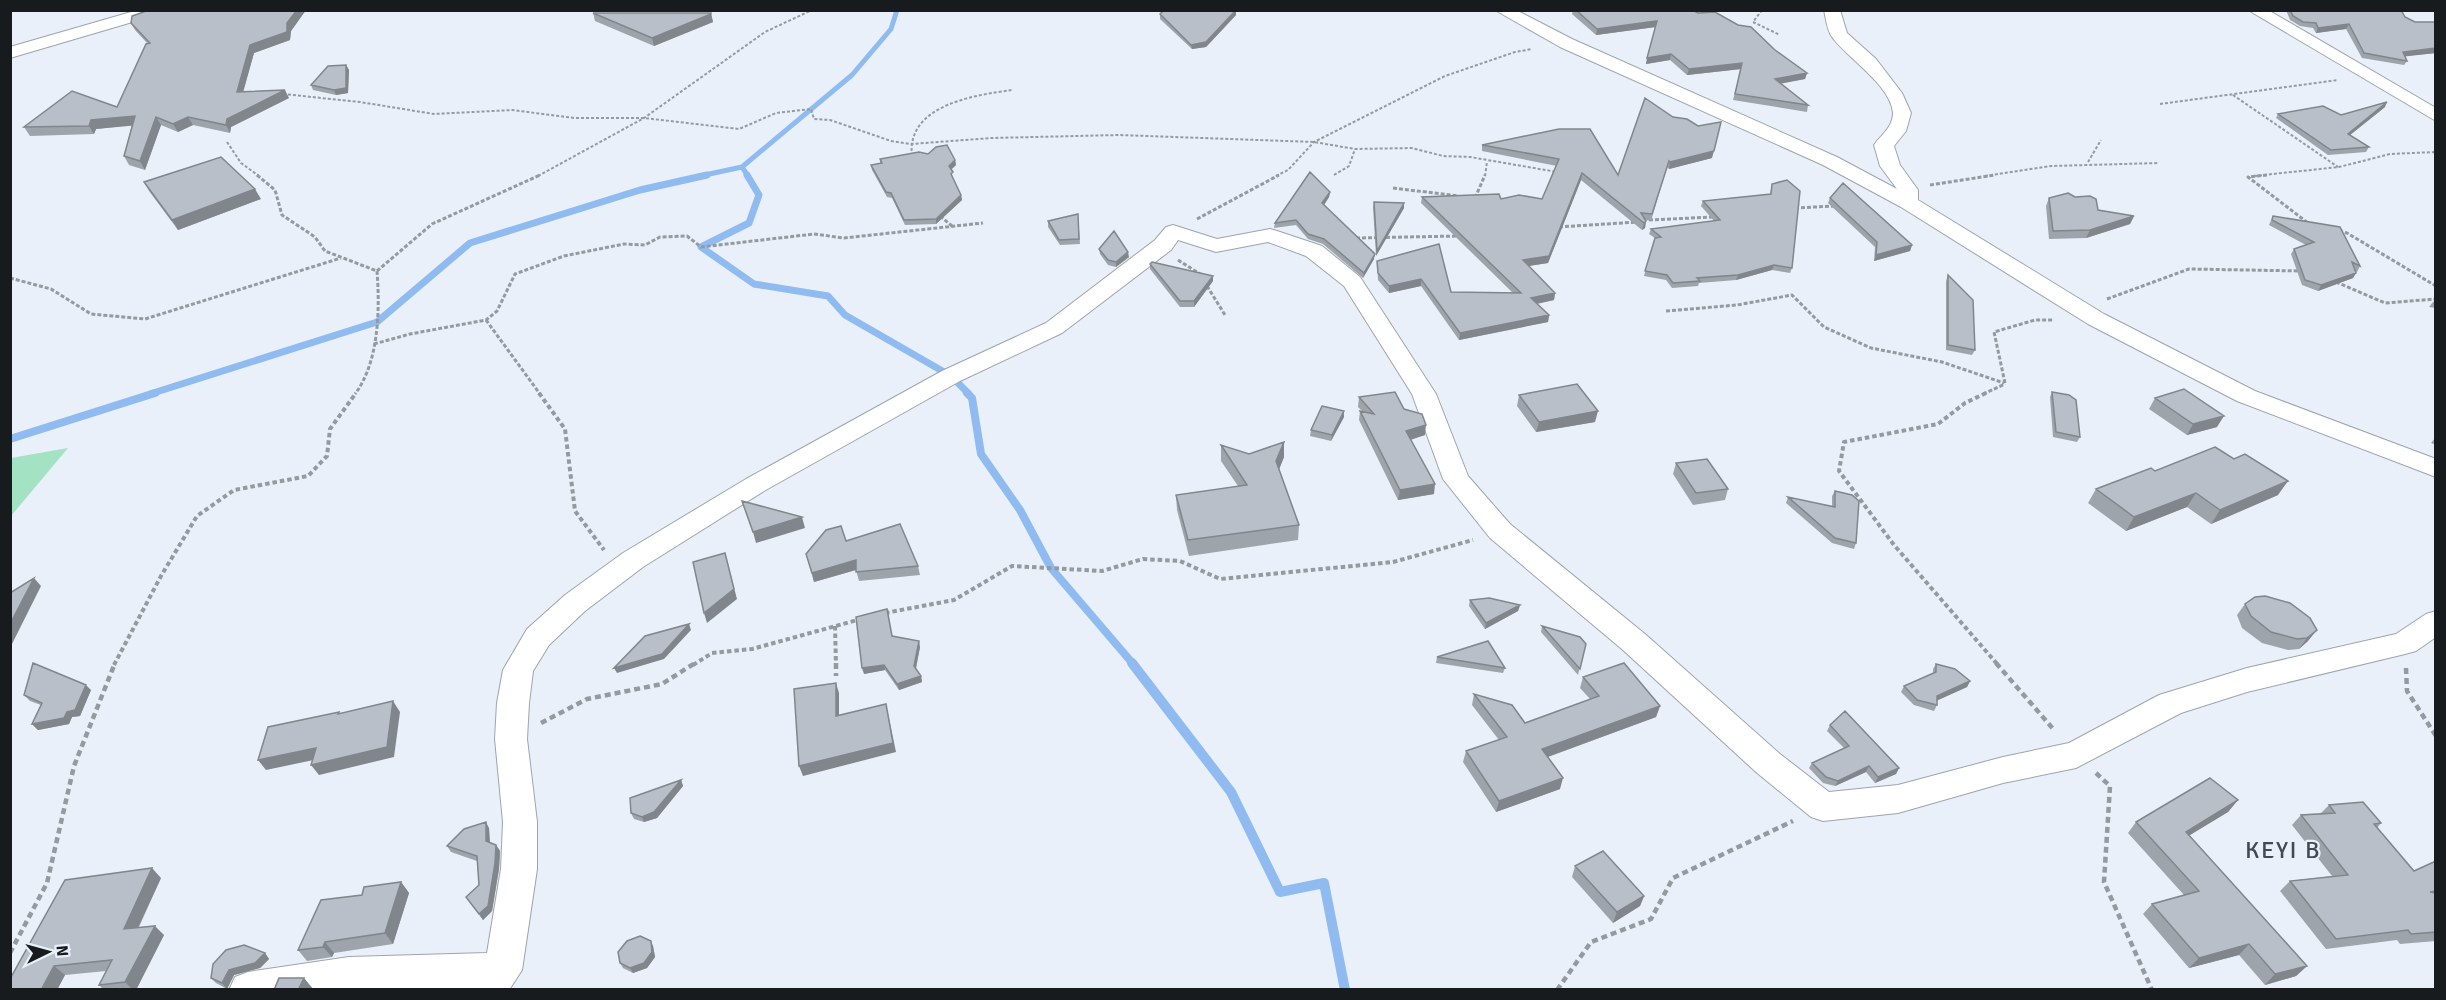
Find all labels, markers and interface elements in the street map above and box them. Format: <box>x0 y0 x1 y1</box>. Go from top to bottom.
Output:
district label: KEYI B <box>2245 835 2321 865</box>
north arrow <box>18 922 78 982</box>
text: N <box>51 944 72 957</box>

